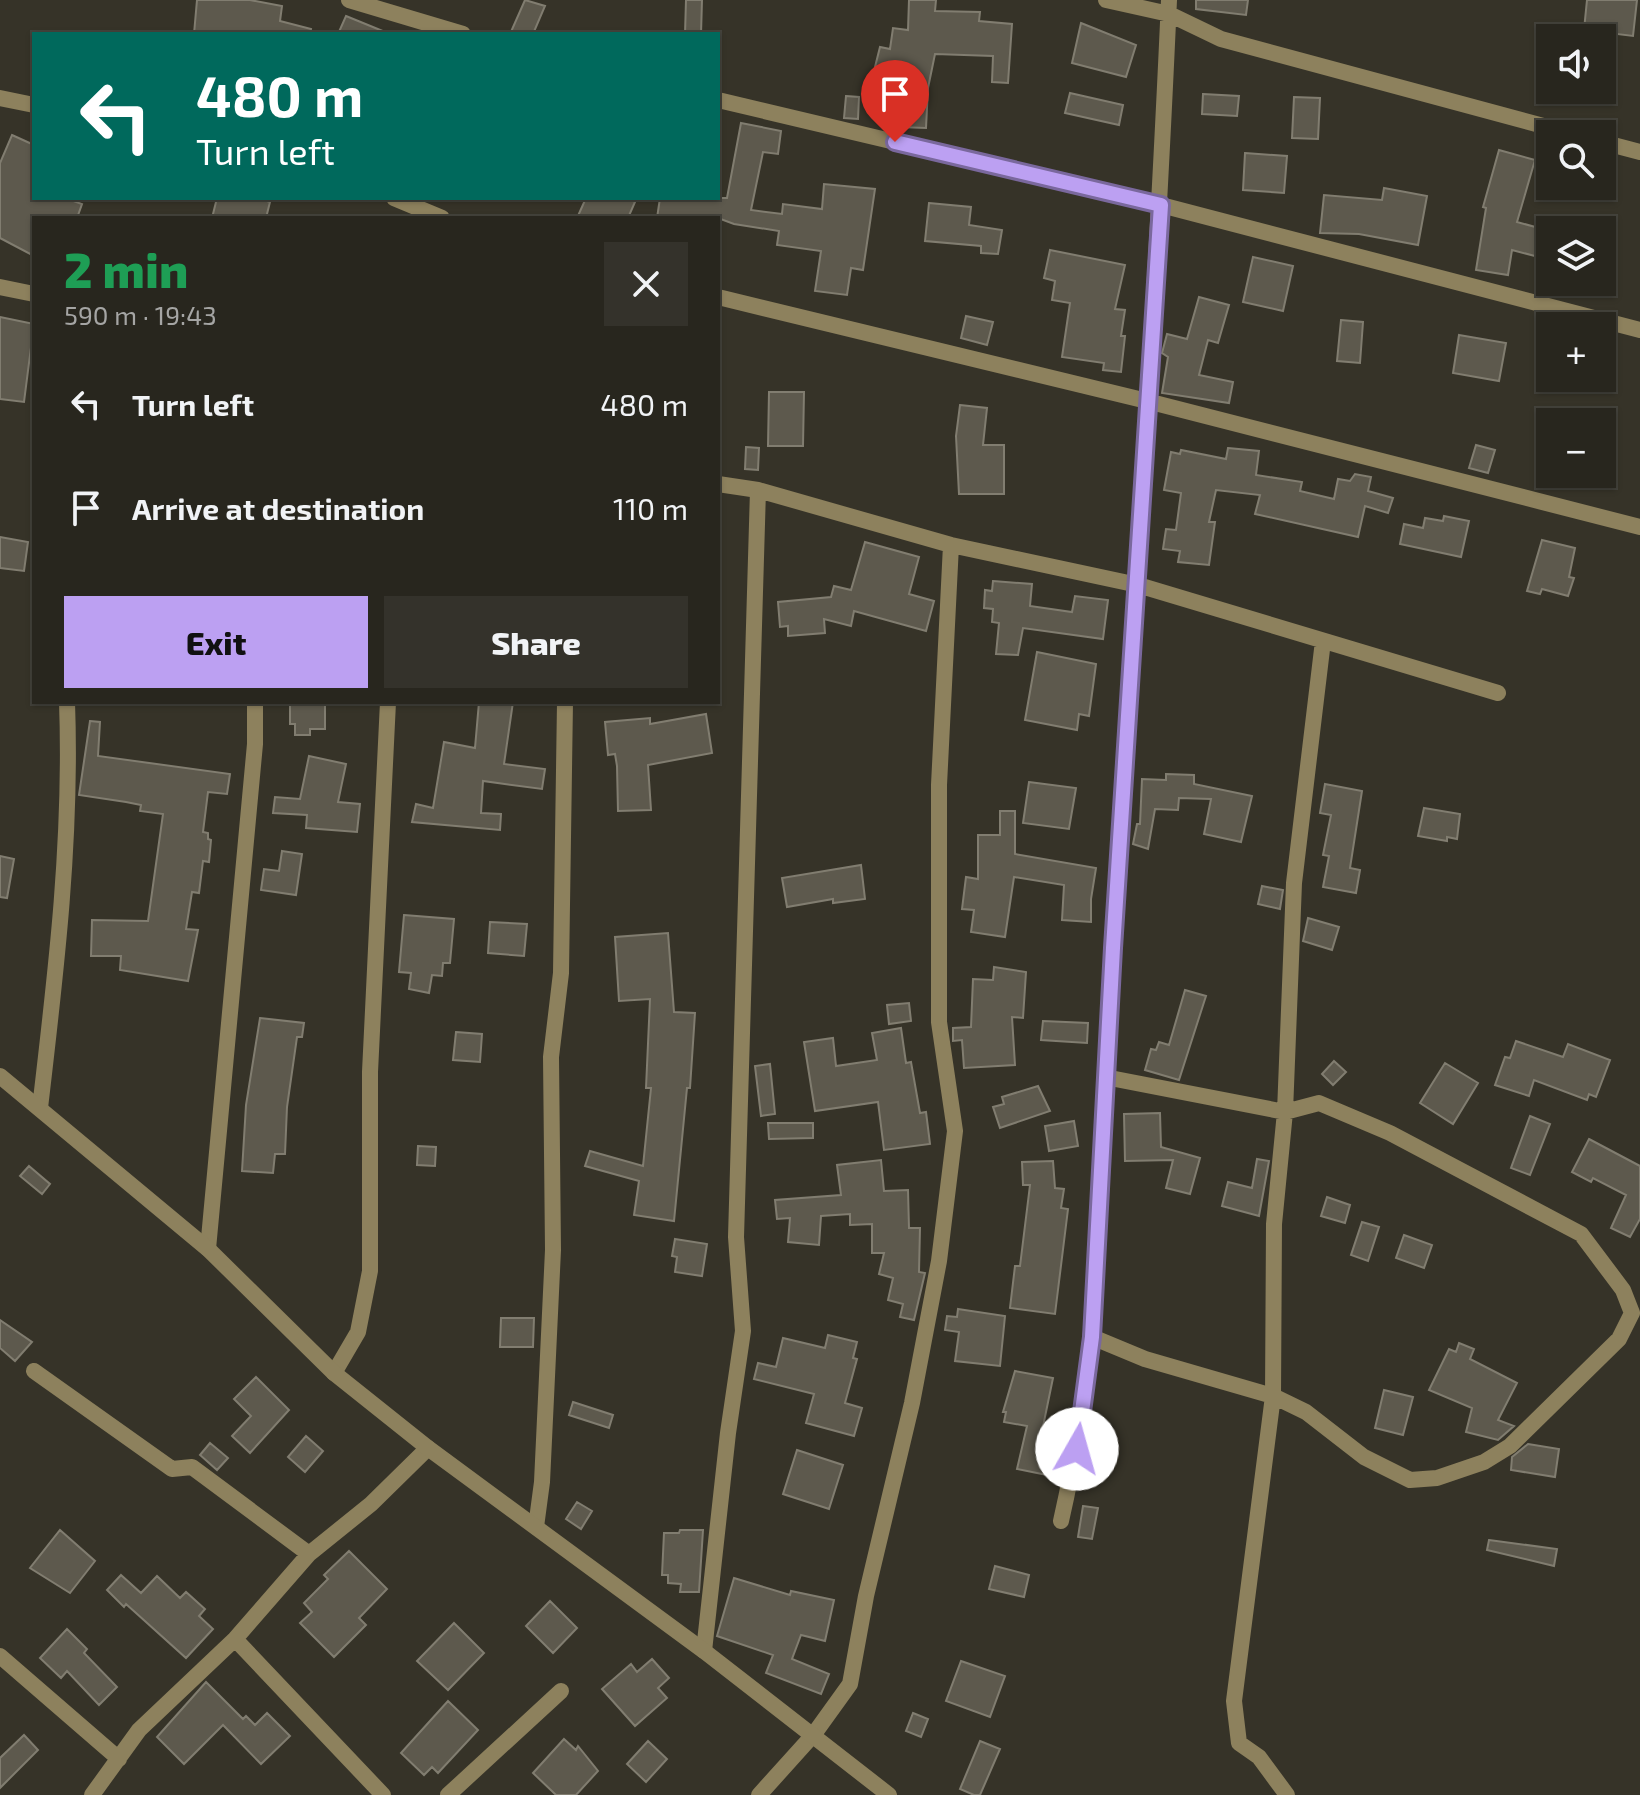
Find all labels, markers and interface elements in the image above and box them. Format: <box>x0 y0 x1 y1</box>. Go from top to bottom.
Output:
map controls <box>1536 24 1616 488</box>
button: sound <box>1536 24 1616 104</box>
pin <box>861 60 929 142</box>
text: 480 m <box>196 61 363 128</box>
icon: left <box>64 64 168 168</box>
icon: arrive <box>873 72 917 116</box>
button: search <box>1536 120 1616 200</box>
text: Turn left <box>196 129 335 172</box>
button: layers <box>1536 216 1616 296</box>
text: 2 min <box>64 240 188 298</box>
button: close <box>604 242 688 326</box>
text: 590 m · 19:43 <box>64 299 217 330</box>
button: + <box>1536 312 1616 392</box>
icon: left <box>64 382 108 426</box>
text: Turn left <box>132 386 254 422</box>
text: 480 m <box>600 386 688 422</box>
button: − <box>1536 408 1616 488</box>
icon: arrive <box>64 486 108 530</box>
text: Arrive at destination <box>132 490 424 526</box>
text: 110 m <box>613 490 688 526</box>
button: Exit <box>64 596 368 688</box>
button: Share <box>384 596 688 688</box>
position arrow <box>1035 1407 1119 1491</box>

